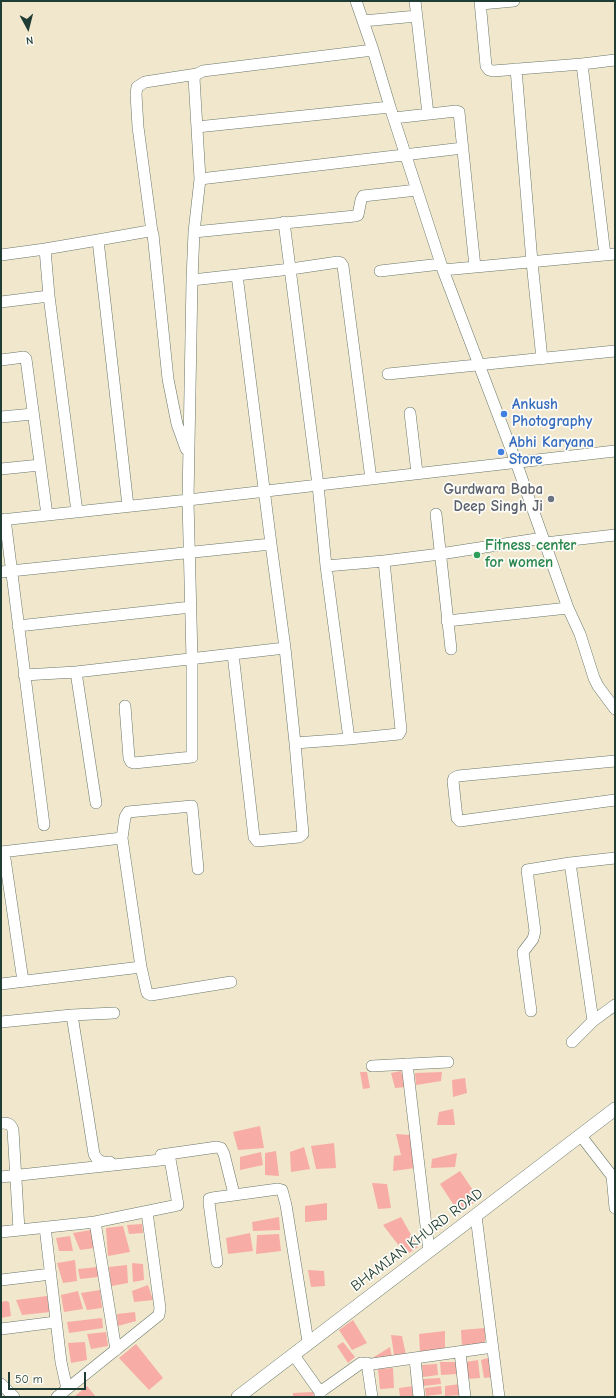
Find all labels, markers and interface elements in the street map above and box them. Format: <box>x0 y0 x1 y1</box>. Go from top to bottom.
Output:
north arrow <box>8 8 48 48</box>
text: N <box>25 34 34 47</box>
place label: Ankush Photography <box>512 396 592 431</box>
marker: Ankush Photography <box>499 409 509 419</box>
place label: Abhi Karyana Store <box>509 434 594 469</box>
marker: Abhi Karyana Store <box>496 447 506 457</box>
place label: Gurdwara Baba Deep Singh Ji <box>443 481 543 516</box>
marker: Gurdwara Baba Deep Singh Ji <box>546 494 556 504</box>
place label: Fitness center for women <box>485 537 576 572</box>
marker: Fitness center for women <box>472 550 482 560</box>
street label: BHAMIAN KHURD ROAD <box>347 1184 487 1296</box>
scale bar <box>10 1364 88 1390</box>
text: 50 m <box>15 1372 43 1386</box>

